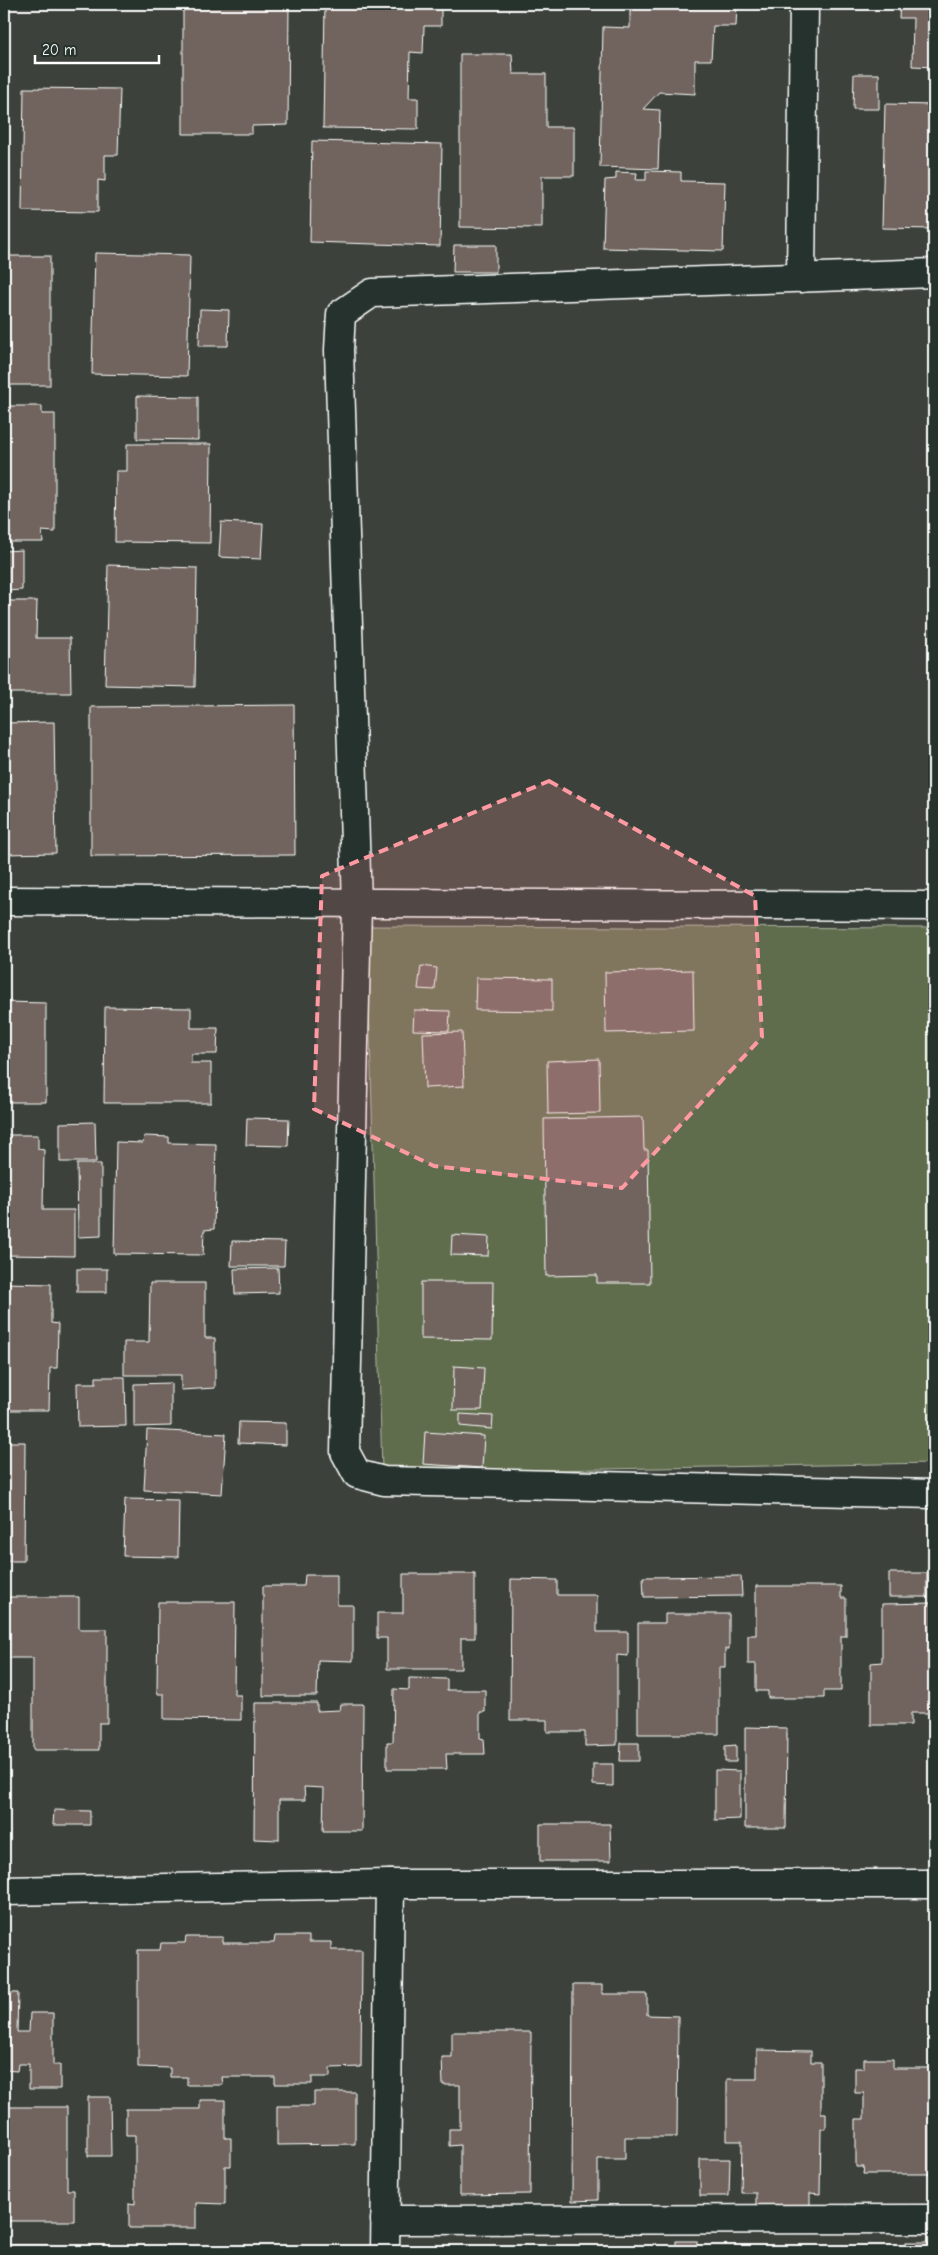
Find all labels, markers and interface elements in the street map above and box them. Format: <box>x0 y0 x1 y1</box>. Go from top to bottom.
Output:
scale bar <box>35 32 159 64</box>
text: 20 m <box>42 41 76 59</box>

